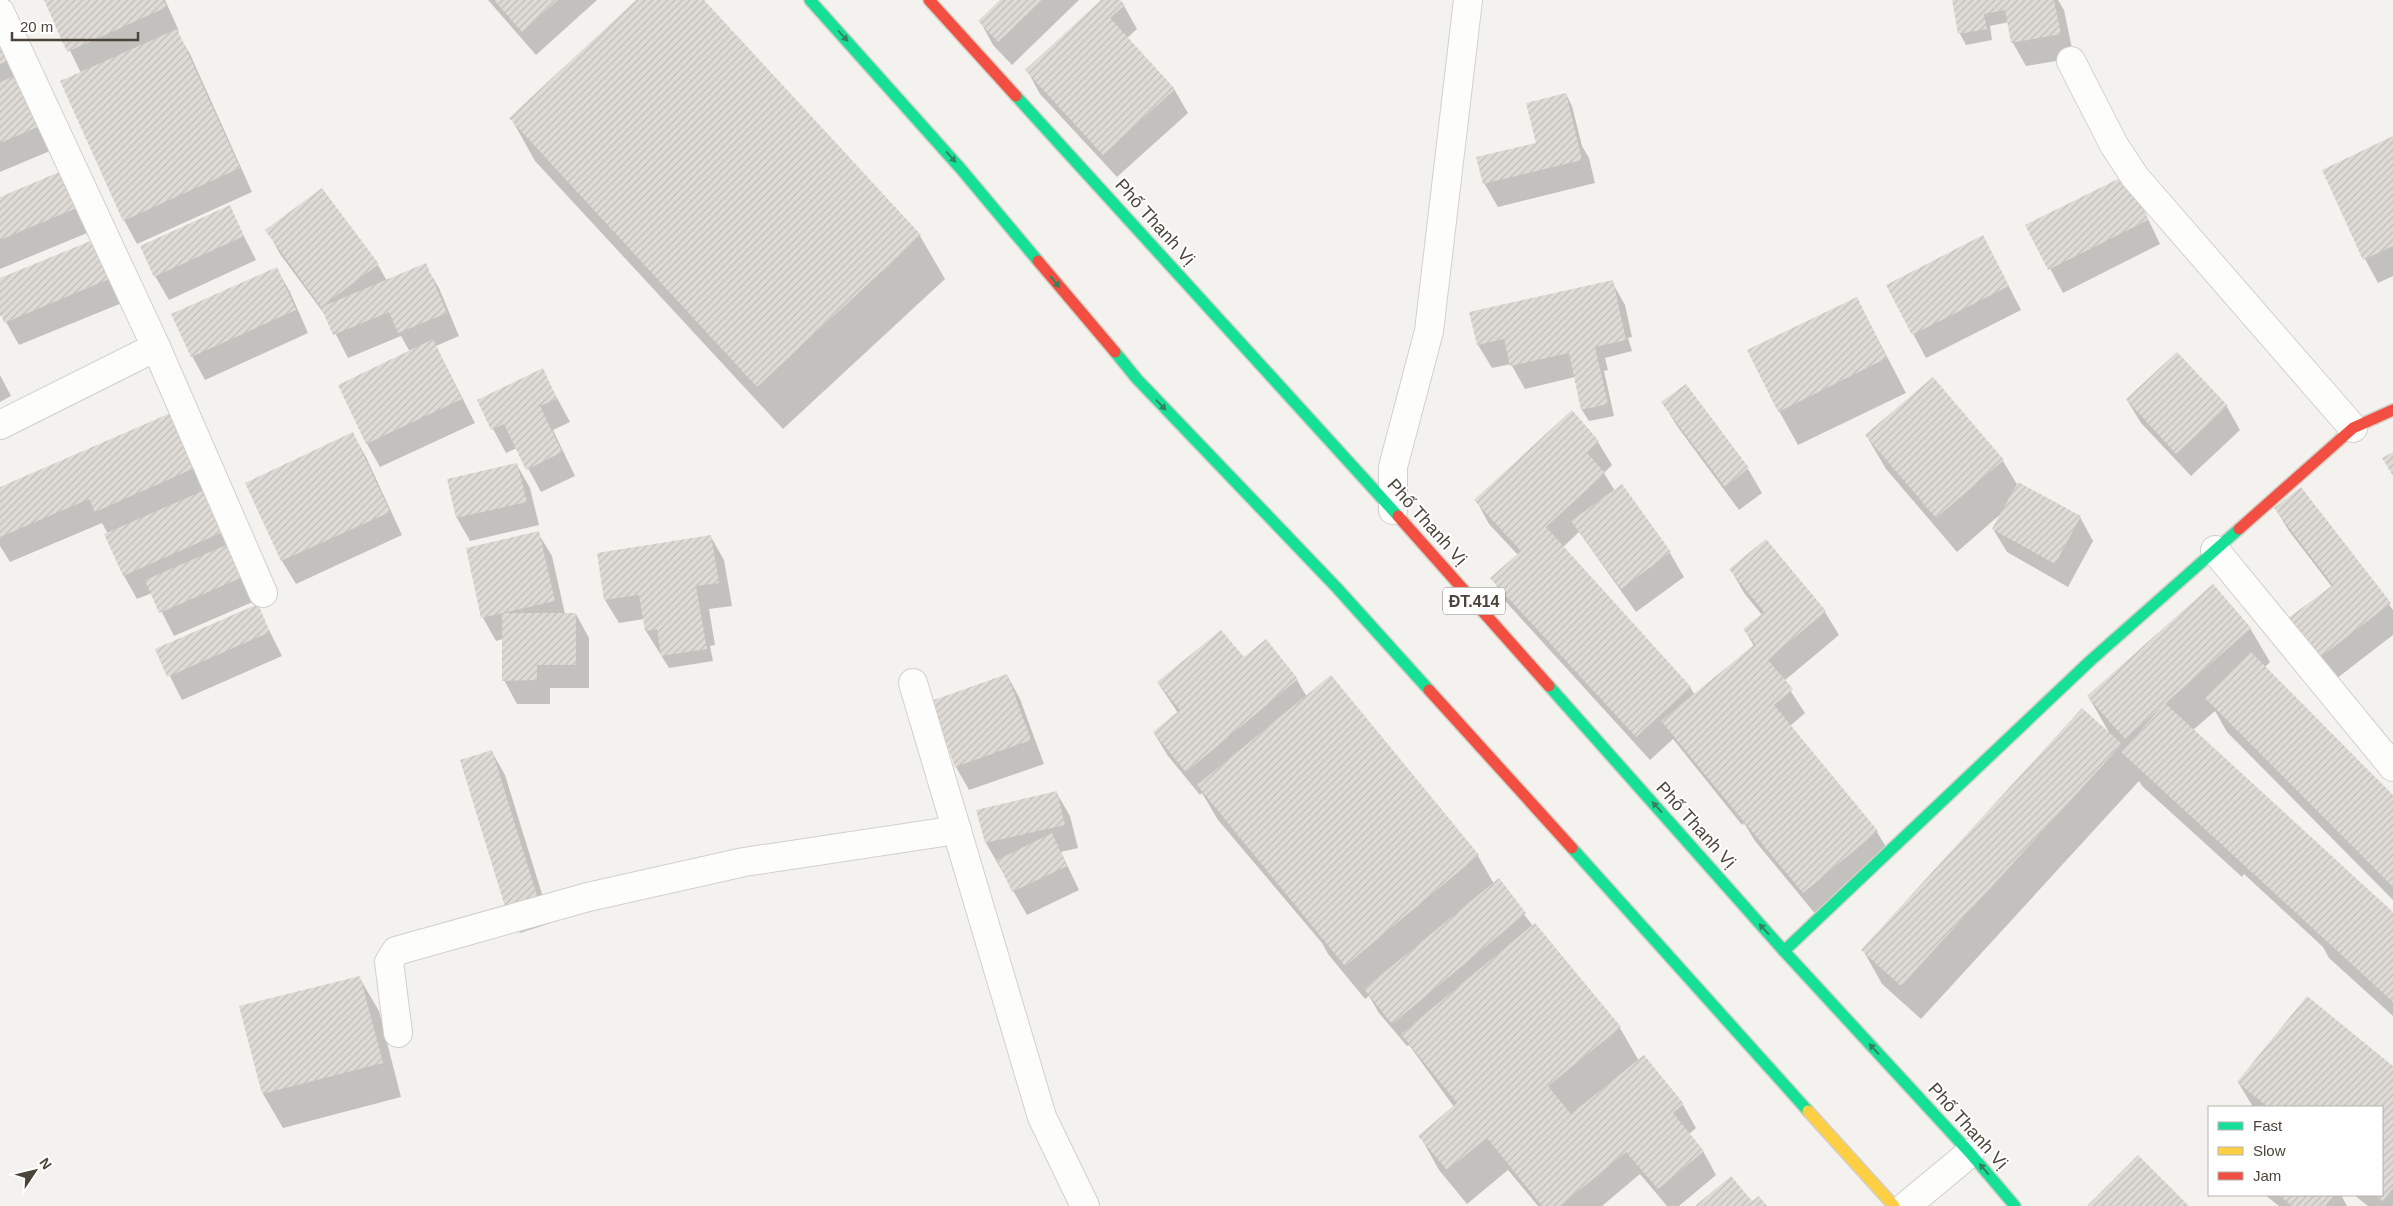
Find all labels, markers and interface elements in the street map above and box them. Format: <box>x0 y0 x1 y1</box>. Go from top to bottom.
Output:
scale bar <box>12 10 139 42</box>
text: 20 m <box>20 18 53 35</box>
one-way arrow <box>837 29 849 41</box>
one-way arrow <box>945 151 957 163</box>
street label: Phố Thanh Vị <box>1111 175 1199 269</box>
one-way arrow <box>1050 275 1061 288</box>
one-way arrow <box>1155 399 1167 411</box>
street label: Phố Thanh Vị <box>1383 475 1471 569</box>
road number: ĐT.414 <box>1443 588 1505 614</box>
street label: Phố Thanh Vị <box>1652 778 1740 872</box>
one-way arrow <box>1651 802 1663 814</box>
one-way arrow <box>1759 923 1770 936</box>
one-way arrow <box>1868 1043 1880 1055</box>
street label: Phố Thanh Vị <box>1924 1079 2012 1173</box>
legend <box>2208 1106 2383 1196</box>
text: Fast <box>2253 1117 2283 1134</box>
text: Slow <box>2253 1142 2286 1159</box>
north arrow <box>10 1146 60 1196</box>
text: N <box>36 1155 55 1172</box>
one-way arrow <box>1978 1162 1989 1175</box>
text: Jam <box>2253 1167 2281 1184</box>

